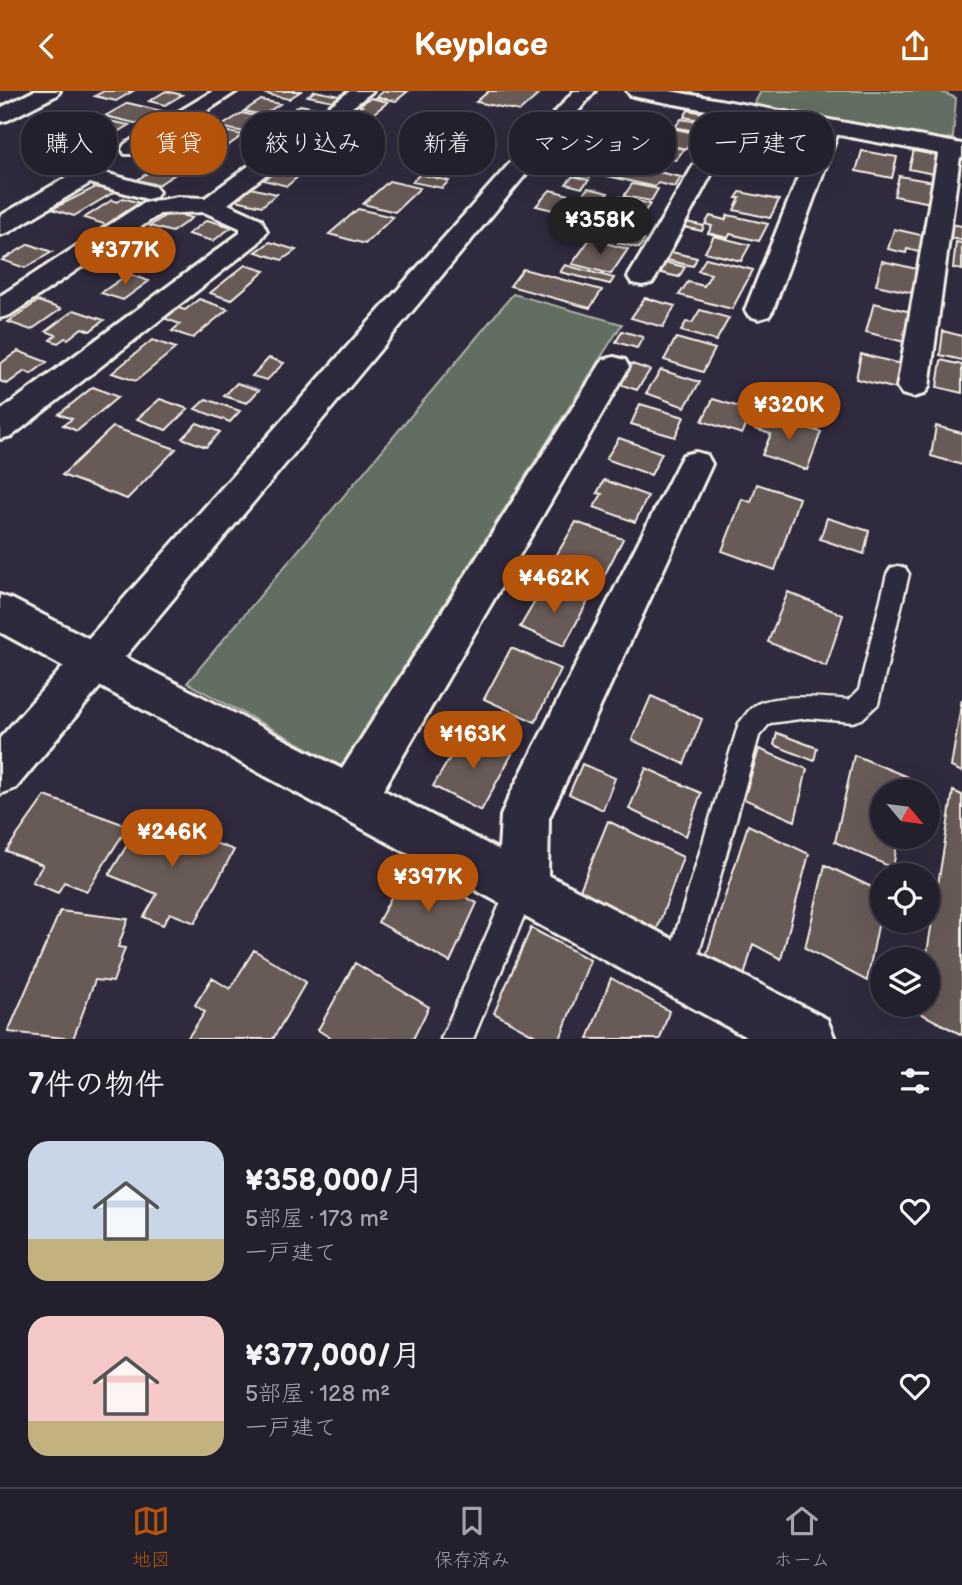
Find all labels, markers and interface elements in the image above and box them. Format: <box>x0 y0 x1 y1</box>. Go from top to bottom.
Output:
text: Keyplace <box>414 26 548 65</box>
icon: back <box>28 27 66 65</box>
icon: share <box>896 27 934 65</box>
chip: 購入 <box>21 112 117 175</box>
chip: 賃貸 <box>131 112 227 175</box>
chip: 絞り込み <box>241 112 385 175</box>
chip: 新着 <box>399 112 495 175</box>
chip: マンション <box>509 112 676 175</box>
chip: 一戸建て <box>690 112 834 175</box>
pin: ¥358K <box>551 197 649 257</box>
text: ¥358K <box>565 206 635 234</box>
pin: ¥377K <box>76 227 174 287</box>
text: ¥377K <box>91 236 159 264</box>
pin: ¥320K <box>740 383 838 442</box>
text: ¥320K <box>754 391 824 419</box>
pin: ¥462K <box>505 555 603 615</box>
text: ¥462K <box>518 564 590 592</box>
pin: ¥163K <box>424 711 522 771</box>
text: ¥163K <box>440 720 506 748</box>
north arrow <box>870 779 940 849</box>
map controls <box>870 779 940 1017</box>
pin: ¥246K <box>123 809 221 869</box>
text: ¥246K <box>137 818 207 846</box>
pin: ¥397K <box>379 855 477 914</box>
text: ¥397K <box>393 863 463 891</box>
button: locate <box>870 863 940 933</box>
button: layers <box>870 947 940 1017</box>
icon: filters <box>896 1062 934 1100</box>
text: 7件の物件 <box>28 1067 165 1103</box>
text: ¥358,000/月 <box>245 1163 423 1199</box>
icon: home <box>84 1169 168 1253</box>
icon: heart <box>896 1192 934 1230</box>
text: 5部屋 · 173 m² <box>245 1205 389 1233</box>
text: 一戸建て <box>245 1239 337 1267</box>
text: ¥377,000/月 <box>245 1338 421 1374</box>
icon: home <box>84 1344 168 1428</box>
icon: heart <box>896 1367 934 1405</box>
text: 5部屋 · 128 m² <box>245 1380 390 1408</box>
text: 一戸建て <box>245 1414 337 1442</box>
tab: 地図 <box>132 1502 170 1572</box>
tab: 保存済み <box>434 1502 510 1572</box>
tab: ホーム <box>774 1502 830 1572</box>

